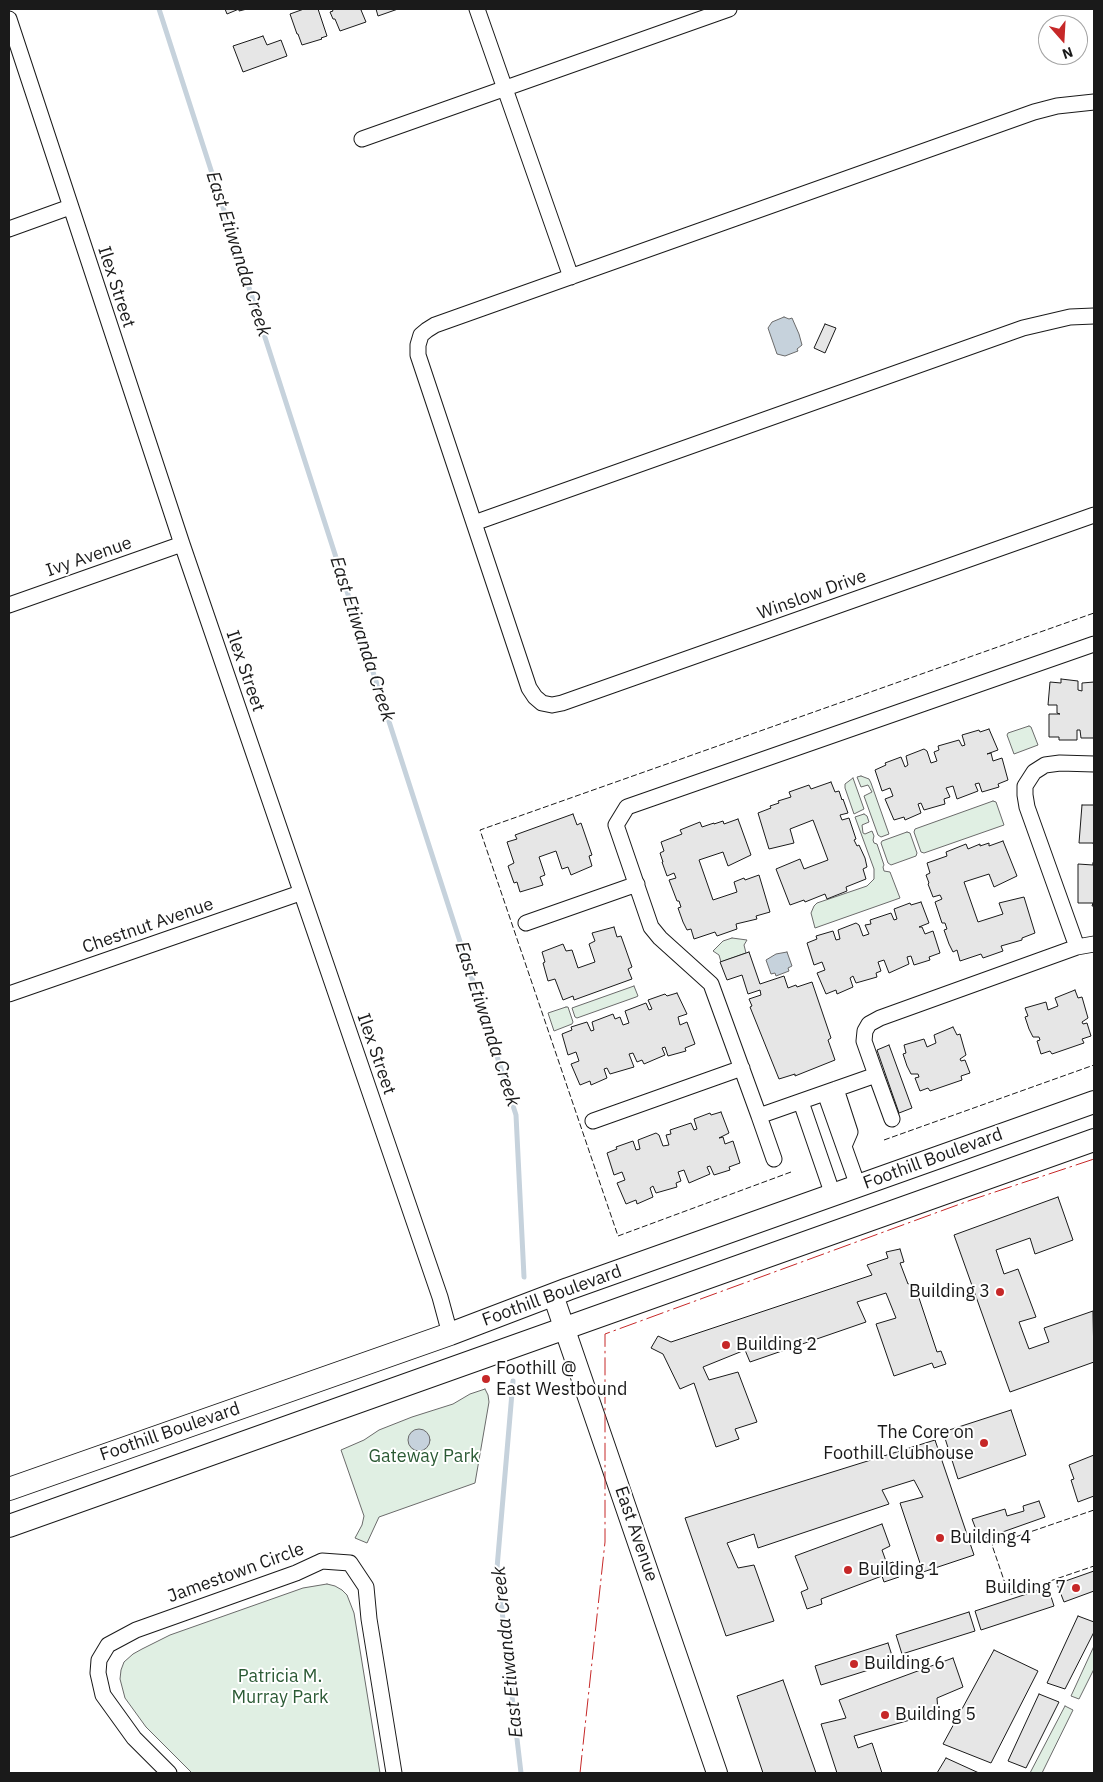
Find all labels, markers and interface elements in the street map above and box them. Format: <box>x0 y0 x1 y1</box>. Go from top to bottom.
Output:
north arrow <box>1038 15 1088 65</box>
text: N <box>1060 43 1075 63</box>
water label: East Etiwanda Creek <box>201 169 275 339</box>
street label: Ilex Street <box>93 243 139 331</box>
street label: Ivy Avenue <box>43 532 135 582</box>
water label: East Etiwanda Creek <box>325 554 399 724</box>
street label: Winslow Drive <box>755 565 869 625</box>
street label: Ilex Street <box>221 628 269 714</box>
street label: Chestnut Avenue <box>80 893 216 959</box>
water label: East Etiwanda Creek <box>450 939 524 1109</box>
street label: Ilex Street <box>352 1011 400 1097</box>
street label: Foothill Boulevard <box>860 1124 1006 1194</box>
street label: Foothill Boulevard <box>479 1261 625 1331</box>
place label: Building 3 <box>909 1281 990 1303</box>
marker: Building 3 <box>994 1286 1006 1298</box>
place label: Building 2 <box>736 1334 817 1356</box>
marker: Building 2 <box>720 1339 732 1351</box>
place label: Foothill @ East Westbound <box>496 1358 627 1400</box>
marker: Foothill @ East Westbound <box>480 1373 492 1385</box>
street label: Foothill Boulevard <box>97 1398 243 1466</box>
place label: The Core on Foothill Clubhouse <box>823 1422 974 1465</box>
marker: The Core on Foothill Clubhouse <box>978 1437 990 1449</box>
park label: Gateway Park <box>368 1446 480 1468</box>
street label: East Avenue <box>610 1483 662 1585</box>
place label: Building 4 <box>950 1527 1031 1549</box>
marker: Building 4 <box>934 1532 946 1544</box>
street label: Jamestown Circle <box>165 1538 307 1608</box>
place label: Building 1 <box>858 1559 939 1581</box>
marker: Building 1 <box>842 1564 854 1576</box>
water label: East Etiwanda Creek <box>488 1565 528 1739</box>
place label: Building 7 <box>985 1577 1066 1599</box>
marker: Building 7 <box>1070 1582 1082 1594</box>
place label: Building 6 <box>864 1653 945 1675</box>
marker: Building 6 <box>848 1658 860 1670</box>
park label: Patricia M. Murray Park <box>231 1666 329 1708</box>
place label: Building 5 <box>895 1704 976 1726</box>
marker: Building 5 <box>879 1709 891 1721</box>

